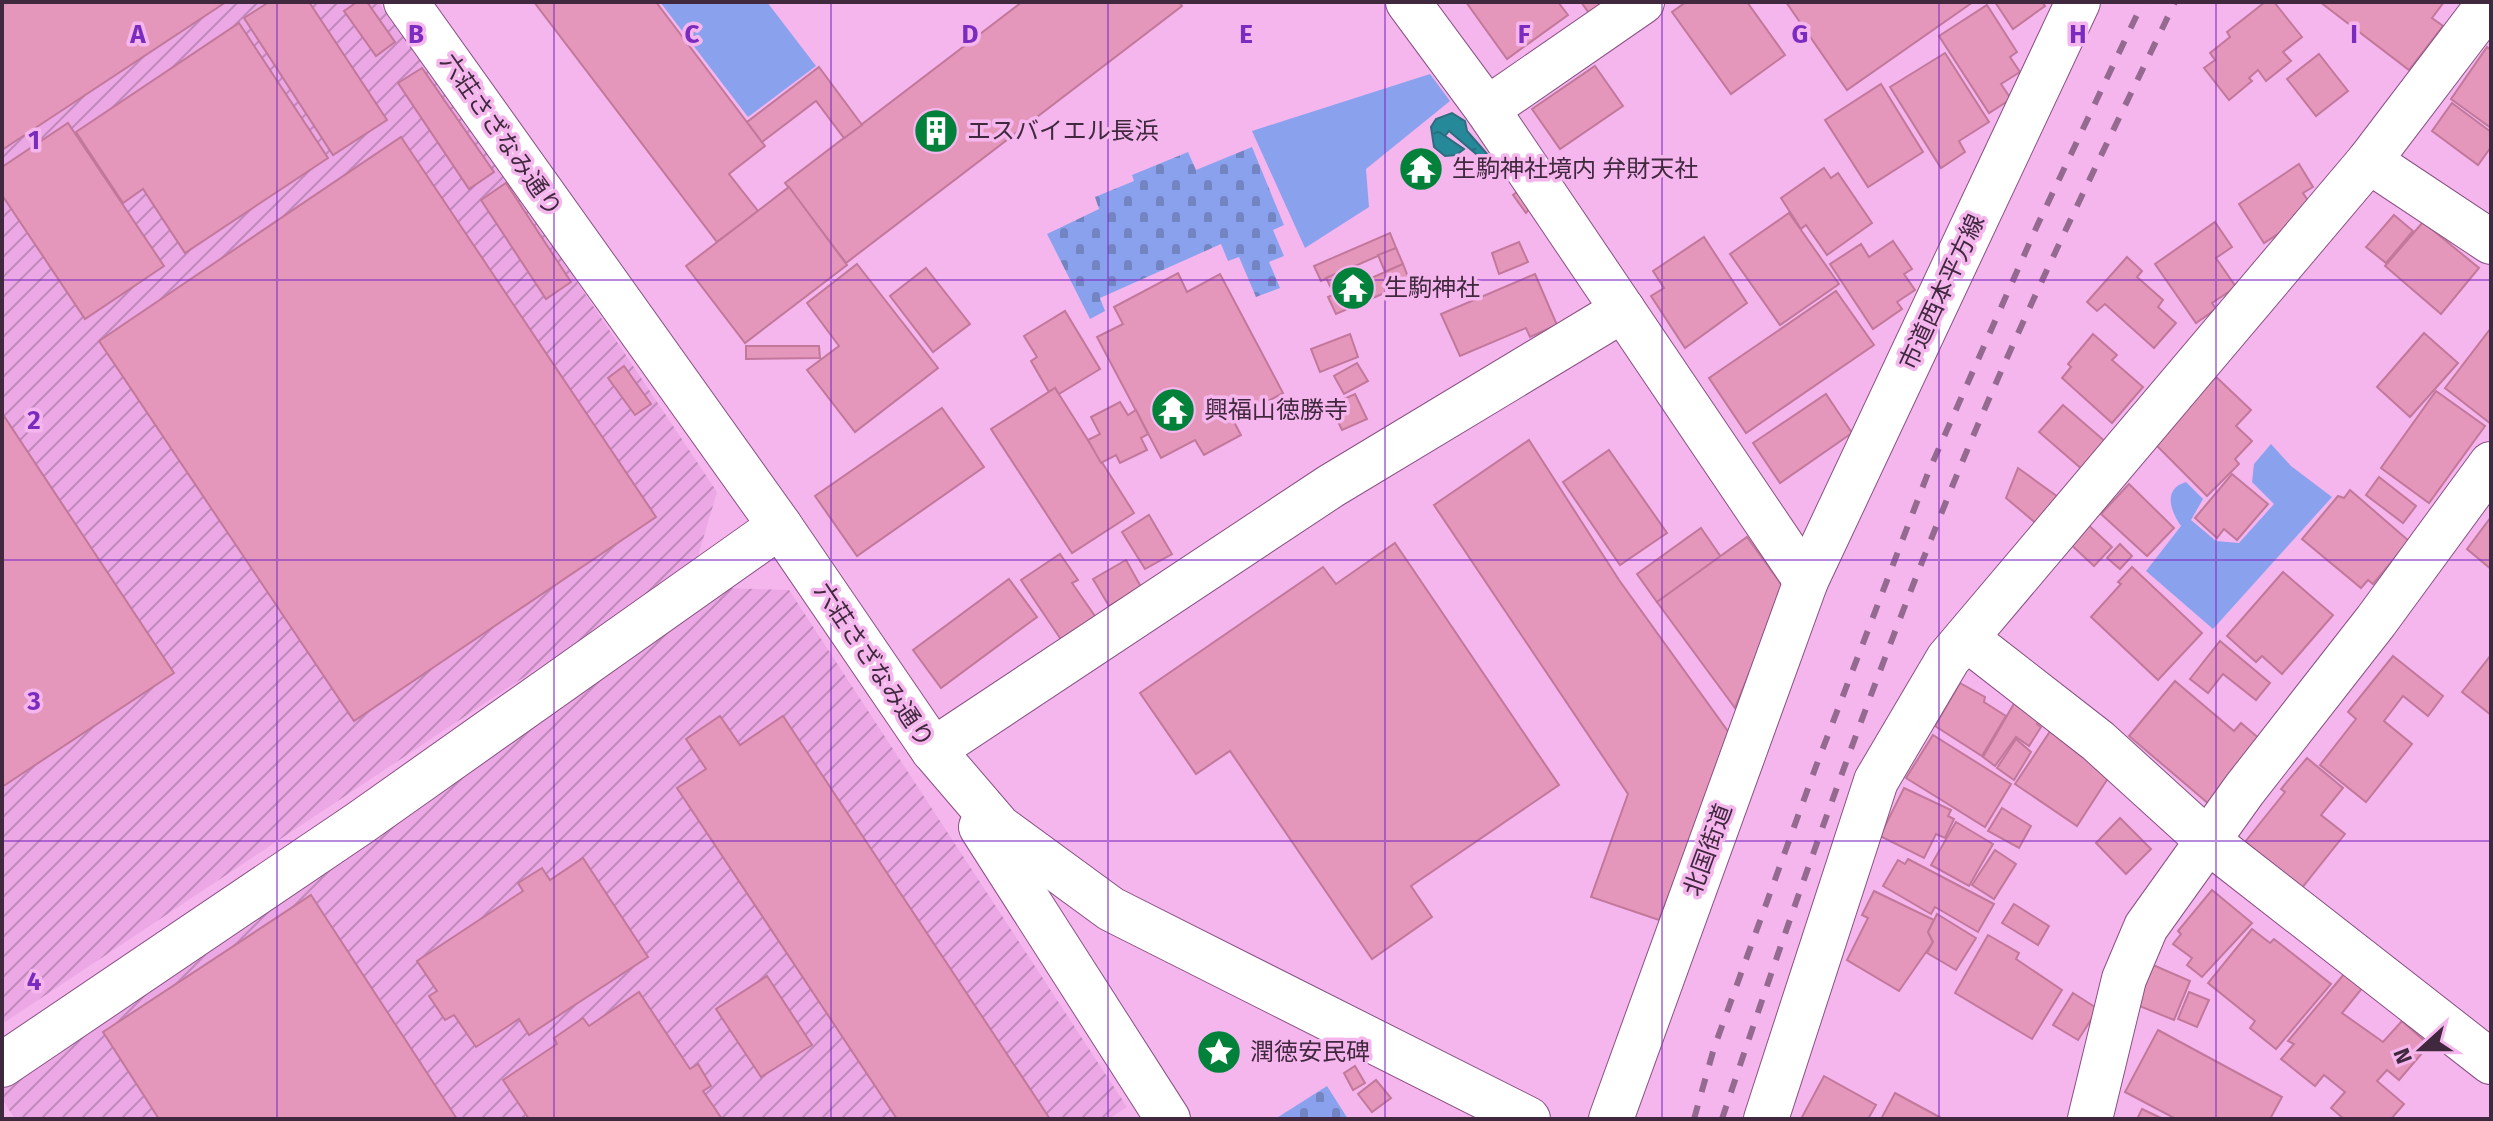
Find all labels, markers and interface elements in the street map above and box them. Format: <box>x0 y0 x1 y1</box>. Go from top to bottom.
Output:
text: A <box>129 19 146 50</box>
text: B <box>408 19 424 50</box>
text: C <box>685 19 700 50</box>
text: D <box>962 19 979 50</box>
text: E <box>1239 19 1253 50</box>
text: F <box>1518 19 1531 50</box>
text: G <box>1792 19 1808 50</box>
text: H <box>2069 19 2087 50</box>
text: I <box>2350 19 2358 50</box>
street label: 六荘さざなみ通り <box>434 48 568 222</box>
building icon: エスバイエル長浜 <box>912 107 960 155</box>
place label: エスバイエル長浜 <box>967 117 1159 145</box>
text: 1 <box>28 125 40 156</box>
temple icon: 生駒神社境内 弁財天社 <box>1397 145 1445 193</box>
place label: 生駒神社境内 弁財天社 <box>1452 155 1698 183</box>
street label: 市道西本平方線 <box>1894 210 1990 374</box>
temple icon: 生駒神社 <box>1329 264 1377 312</box>
place label: 生駒神社 <box>1384 274 1480 302</box>
temple icon: 興福山徳勝寺 <box>1149 386 1197 434</box>
place label: 興福山徳勝寺 <box>1204 396 1348 424</box>
text: 2 <box>27 405 41 436</box>
street label: 六荘さざなみ通り <box>809 578 939 752</box>
text: 3 <box>26 686 41 717</box>
street label: 北国街道 <box>1678 800 1738 900</box>
text: 4 <box>27 966 42 997</box>
north arrow <box>2381 1009 2461 1089</box>
place icon: 潤徳安民碑 <box>1195 1028 1243 1076</box>
place label: 潤徳安民碑 <box>1250 1038 1370 1066</box>
text: N <box>2388 1044 2418 1068</box>

